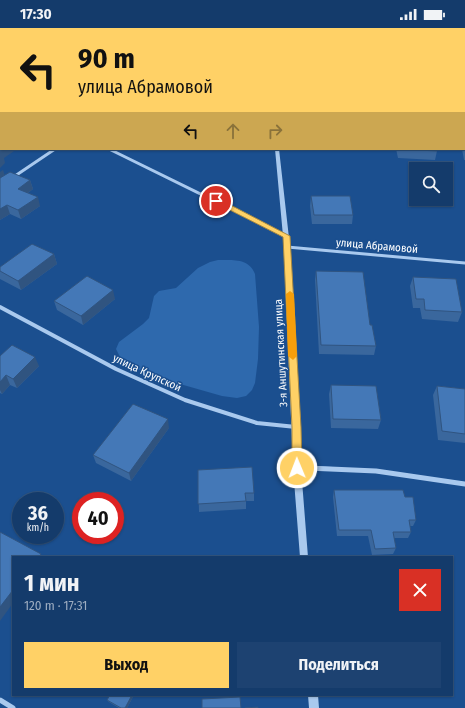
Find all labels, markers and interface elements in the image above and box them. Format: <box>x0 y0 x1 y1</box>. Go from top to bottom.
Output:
text: 17:30 <box>20 5 52 23</box>
text: 90 m <box>78 42 135 75</box>
icon: left <box>12 44 64 96</box>
text: улица Абрамовой <box>78 76 213 98</box>
icon: left <box>180 120 202 142</box>
icon: ahead <box>222 120 244 142</box>
icon: right <box>264 120 286 142</box>
map controls <box>409 162 453 206</box>
button: search <box>409 162 453 206</box>
pin <box>199 184 233 218</box>
icon: arrive <box>205 190 227 212</box>
street label: улица Абрамовой <box>335 236 419 256</box>
street label: 3-я Аншутинская улица <box>272 299 290 407</box>
street label: улица Крупской <box>111 351 183 395</box>
position arrow <box>276 447 318 489</box>
speed limit sign: 40 <box>72 492 124 544</box>
text: 36 <box>28 501 48 525</box>
text: km/h <box>27 522 49 534</box>
text: 1 мин <box>24 569 79 597</box>
button: close <box>399 569 441 611</box>
text: 120 m · 17:31 <box>24 598 87 613</box>
button: Выход <box>24 642 229 688</box>
button: Поделиться <box>237 642 441 688</box>

